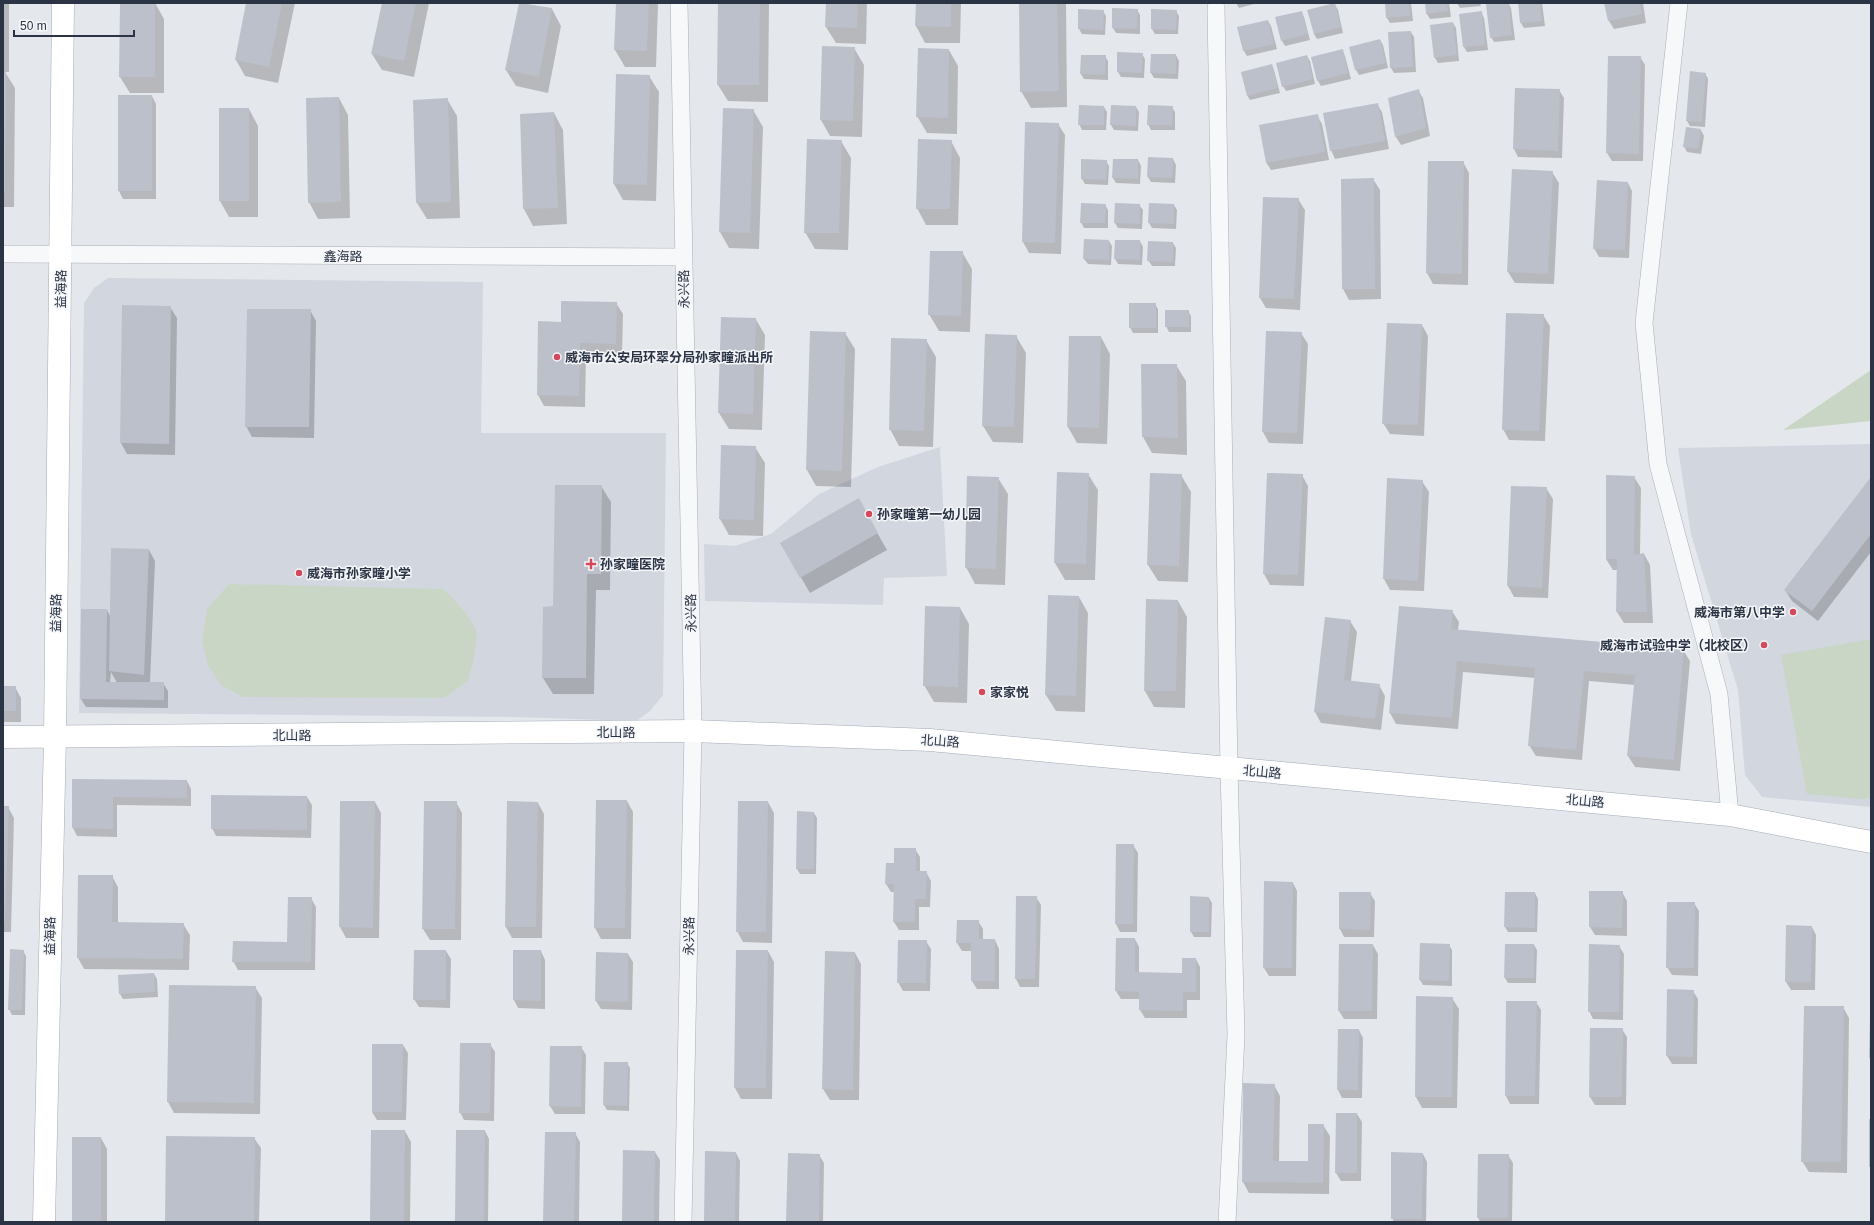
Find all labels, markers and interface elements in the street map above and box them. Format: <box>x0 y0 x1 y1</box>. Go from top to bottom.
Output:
scale bar <box>14 12 134 38</box>
text: 50 m <box>20 19 47 33</box>
street label: 鑫海路 <box>323 249 363 264</box>
street label: 益海路 <box>53 269 69 309</box>
street label: 永兴路 <box>676 269 692 309</box>
place label: 威海市公安局环翠分局孙家疃派出所 <box>565 350 773 365</box>
marker: 威海市公安局环翠分局孙家疃派出所 <box>552 352 562 362</box>
place label: 孙家疃第一幼儿园 <box>877 507 981 522</box>
marker: 孙家疃第一幼儿园 <box>864 509 874 519</box>
place label: 孙家疃医院 <box>600 557 665 572</box>
marker: 孙家疃医院 <box>585 558 597 570</box>
place label: 威海市孙家疃小学 <box>307 566 411 581</box>
marker: 威海市孙家疃小学 <box>294 568 304 578</box>
street label: 益海路 <box>48 593 64 633</box>
street label: 永兴路 <box>683 593 699 633</box>
place label: 威海市第八中学 <box>1694 605 1785 620</box>
marker: 威海市第八中学 <box>1788 607 1798 617</box>
place label: 威海市试验中学（北校区） <box>1600 638 1756 653</box>
marker: 威海市试验中学（北校区） <box>1759 640 1769 650</box>
place label: 家家悦 <box>990 685 1029 700</box>
marker: 家家悦 <box>977 687 987 697</box>
street label: 北山路 <box>596 725 636 740</box>
street label: 北山路 <box>272 728 312 743</box>
street label: 北山路 <box>920 732 960 750</box>
street label: 北山路 <box>1242 763 1282 781</box>
street label: 北山路 <box>1565 792 1605 810</box>
street label: 益海路 <box>42 916 58 956</box>
street label: 永兴路 <box>681 916 697 956</box>

